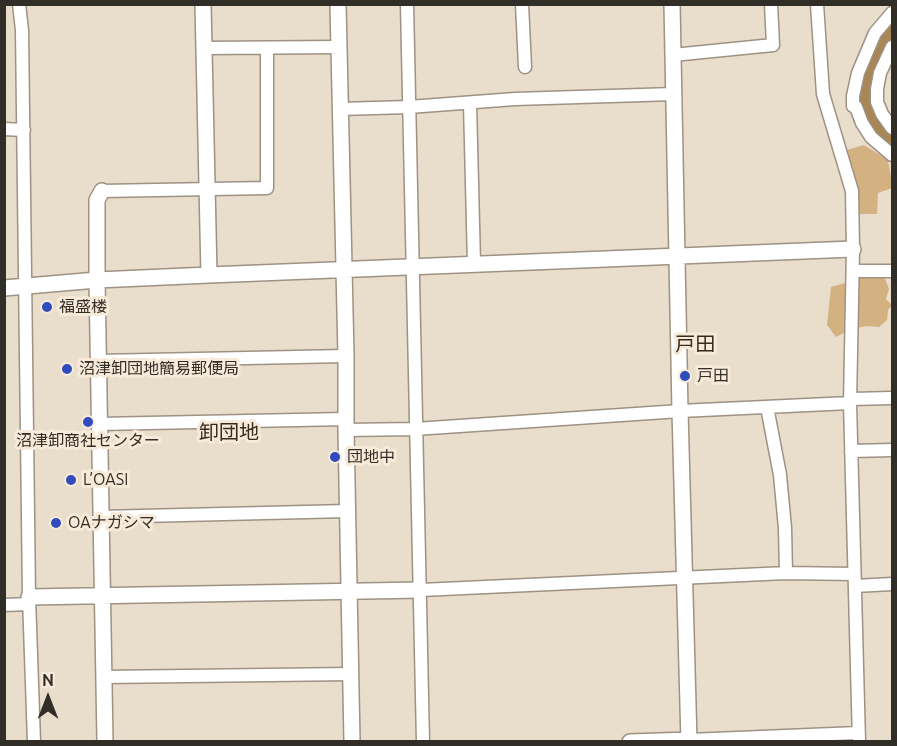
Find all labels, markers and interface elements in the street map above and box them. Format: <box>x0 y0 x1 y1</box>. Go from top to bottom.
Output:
place label: 福盛楼 <box>59 297 107 317</box>
marker: 福盛楼 <box>40 300 54 314</box>
district label: 戸田 <box>675 332 715 356</box>
place label: 沼津卸団地簡易郵便局 <box>79 359 239 379</box>
marker: 沼津卸団地簡易郵便局 <box>60 362 74 376</box>
place label: 戸田 <box>697 366 729 386</box>
marker: 戸田 <box>678 369 692 383</box>
marker: 沼津卸商社センター <box>81 415 95 429</box>
district label: 卸団地 <box>199 420 259 444</box>
place label: 沼津卸商社センター <box>16 431 160 451</box>
place label: 団地中 <box>347 447 395 467</box>
marker: 団地中 <box>328 450 342 464</box>
place label: L’OASI <box>83 470 128 490</box>
marker: L’OASI <box>64 473 78 487</box>
place label: OAナガシマ <box>68 513 155 533</box>
marker: OAナガシマ <box>49 516 63 530</box>
north arrow <box>18 668 78 728</box>
text: N <box>42 671 54 689</box>

